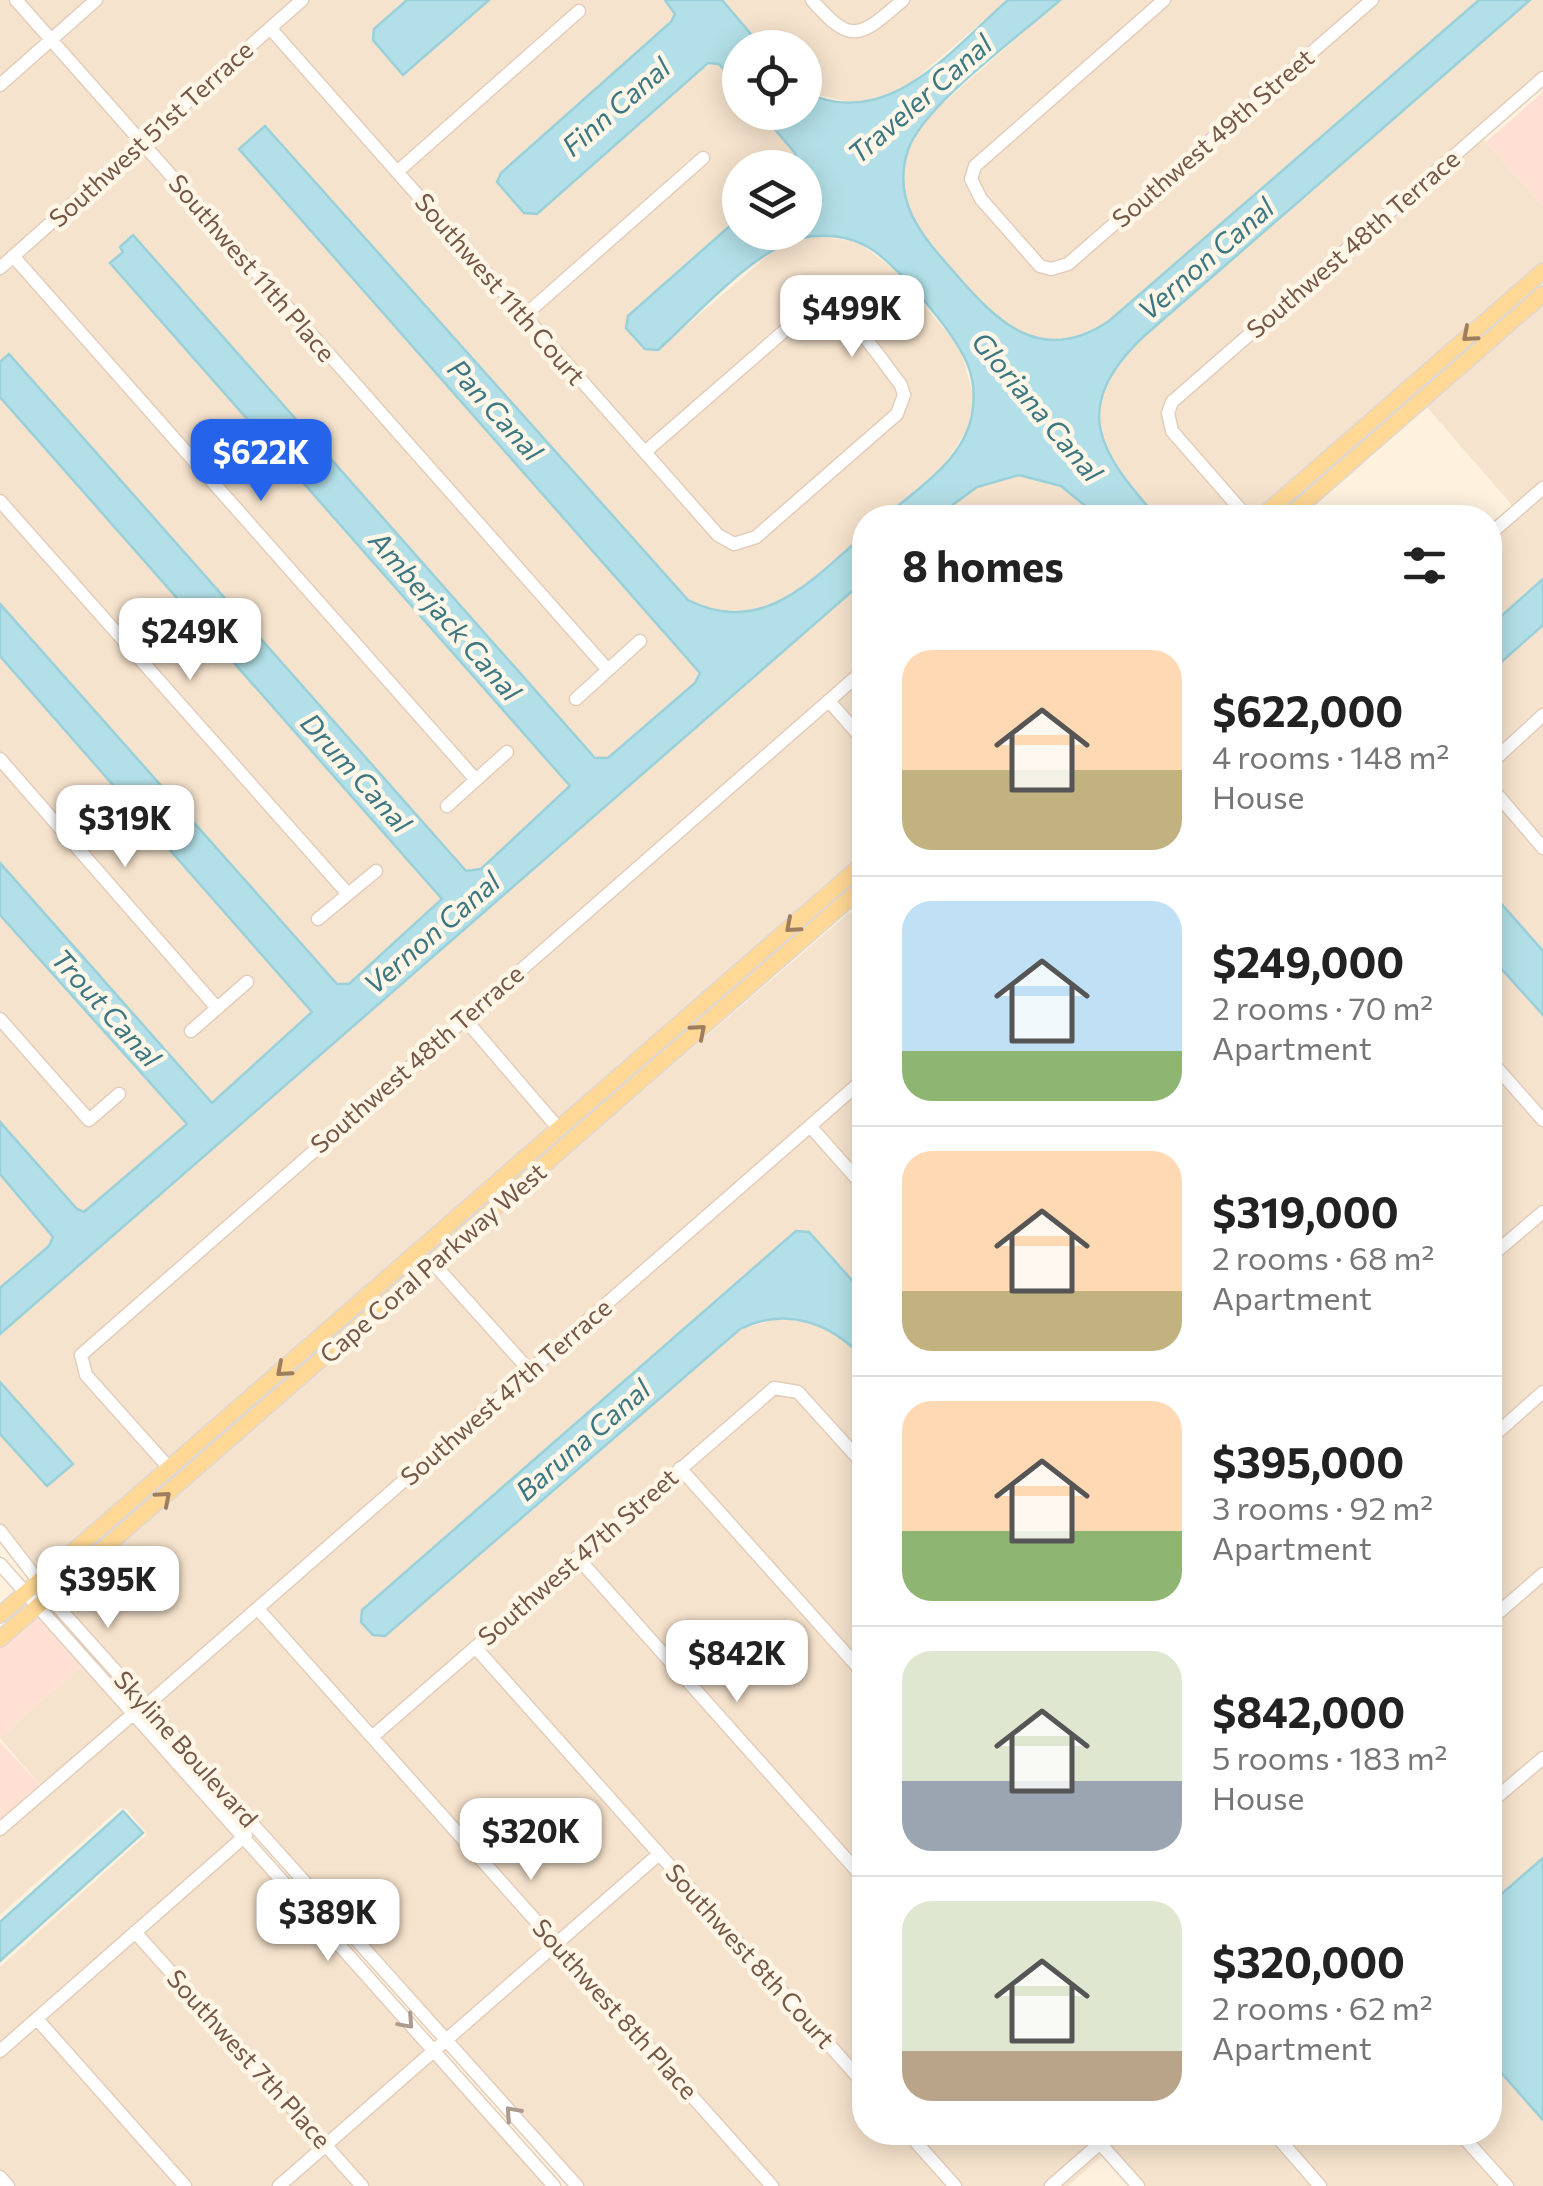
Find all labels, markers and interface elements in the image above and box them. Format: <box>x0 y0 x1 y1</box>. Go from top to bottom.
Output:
water label: Traveler Canal <box>840 26 999 170</box>
map controls <box>722 30 822 250</box>
button: locate <box>722 30 822 130</box>
street label: Southwest 51st Terrace <box>42 34 258 233</box>
street label: Southwest 49th Street <box>1105 42 1319 233</box>
water label: Finn Canal <box>554 49 677 162</box>
street label: Southwest 48th Terrace <box>1240 143 1465 344</box>
button: layers <box>722 150 822 250</box>
street label: Southwest 11th Place <box>163 168 342 367</box>
street label: Southwest 11th Court <box>409 186 592 390</box>
water label: Vernon Canal <box>1130 189 1281 327</box>
pin: $499K <box>782 275 922 360</box>
text: $499K <box>802 287 902 327</box>
one-way arrow <box>1463 324 1481 342</box>
water label: Gloriana Canal <box>965 325 1111 489</box>
water label: Pan Canal <box>441 351 551 468</box>
pin: $622K <box>191 419 331 504</box>
text: $622K <box>213 431 309 471</box>
water label: Amberjack Canal <box>362 523 529 708</box>
icon: filters <box>1397 538 1452 593</box>
text: 8 homes <box>902 539 1064 591</box>
pin: $249K <box>120 598 260 683</box>
text: $249K <box>141 610 239 650</box>
text: $622,000 <box>1212 684 1403 736</box>
icon: home <box>982 690 1102 810</box>
water label: Drum Canal <box>294 706 420 840</box>
text: 4 rooms · 148 m² <box>1212 736 1449 776</box>
text: House <box>1212 776 1304 816</box>
pin: $319K <box>55 785 195 870</box>
text: $319K <box>78 797 172 837</box>
water label: Vernon Canal <box>356 863 507 1001</box>
one-way arrow <box>785 915 803 933</box>
text: $249,000 <box>1212 935 1404 987</box>
water label: Trout Canal <box>45 941 169 1074</box>
icon: home <box>982 941 1102 1061</box>
street label: Southwest 48th Terrace <box>304 958 529 1159</box>
text: 2 rooms · 70 m² <box>1212 987 1433 1027</box>
one-way arrow <box>687 1024 706 1042</box>
text: Apartment <box>1212 1027 1372 1067</box>
street label: Cape Coral Parkway West <box>313 1156 552 1369</box>
text: $319,000 <box>1212 1185 1399 1237</box>
icon: home <box>982 1191 1102 1311</box>
text: 2 rooms · 68 m² <box>1212 1237 1434 1277</box>
text: Apartment <box>1212 1277 1372 1317</box>
street label: Southwest 47th Terrace <box>394 1291 617 1491</box>
one-way arrow <box>276 1358 295 1376</box>
water label: Baruna Canal <box>508 1371 657 1507</box>
text: $395,000 <box>1212 1435 1404 1487</box>
icon: home <box>982 1441 1102 1561</box>
street label: Southwest 47th Street <box>471 1461 683 1651</box>
text: 3 rooms · 92 m² <box>1212 1487 1433 1527</box>
one-way arrow <box>152 1491 171 1509</box>
text: Apartment <box>1212 1527 1372 1567</box>
pin: $395K <box>38 1546 178 1631</box>
text: $395K <box>59 1558 157 1598</box>
pin: $842K <box>667 1620 807 1705</box>
text: $842K <box>688 1632 786 1672</box>
street label: Skyline Boulevard <box>109 1664 265 1833</box>
text: $842,000 <box>1212 1685 1405 1737</box>
icon: home <box>982 1691 1102 1811</box>
text: 5 rooms · 183 m² <box>1212 1737 1447 1777</box>
text: House <box>1212 1777 1304 1817</box>
pin: $320K <box>461 1798 601 1883</box>
text: $320K <box>482 1810 580 1850</box>
street label: Southwest 8th Court <box>660 1857 841 2054</box>
pin: $389K <box>258 1879 398 1964</box>
text: $389K <box>279 1891 377 1931</box>
street label: Southwest 8th Place <box>527 1912 705 2105</box>
text: $320,000 <box>1212 1935 1405 1987</box>
icon: home <box>982 1941 1102 2061</box>
street label: Southwest 7th Place <box>162 1963 338 2154</box>
text: 2 rooms · 62 m² <box>1212 1987 1433 2027</box>
one-way arrow <box>396 2010 414 2029</box>
text: Apartment <box>1212 2027 1372 2067</box>
one-way arrow <box>506 2106 524 2125</box>

